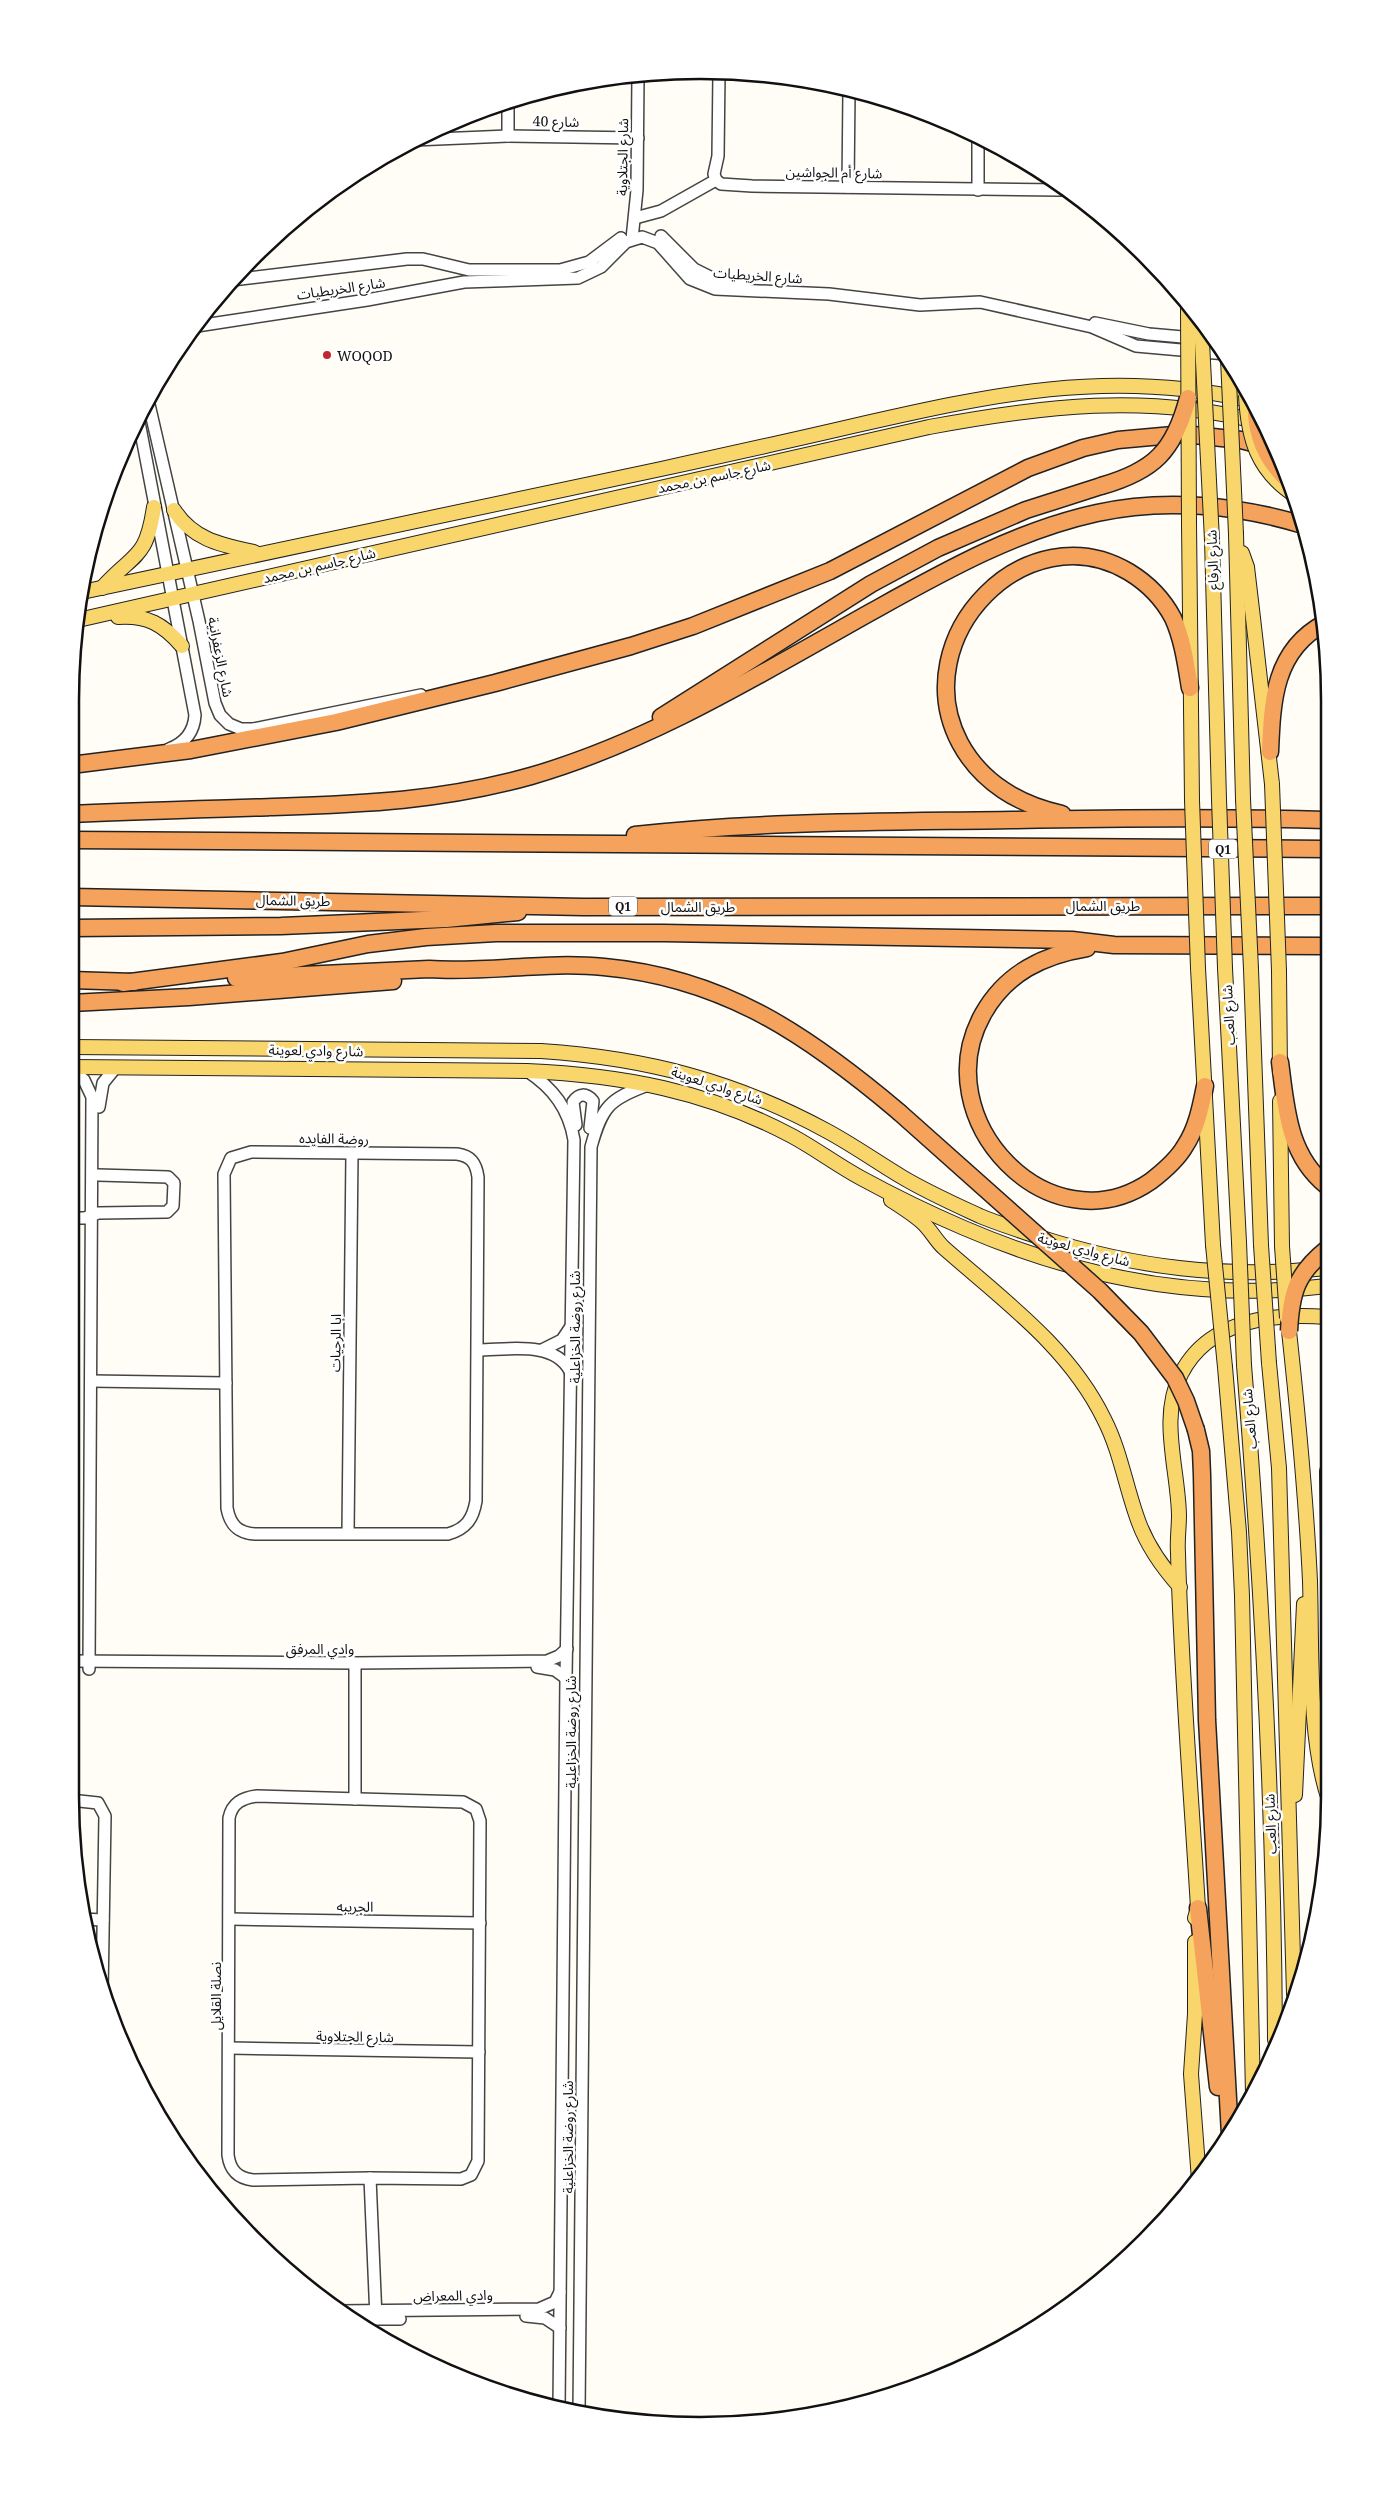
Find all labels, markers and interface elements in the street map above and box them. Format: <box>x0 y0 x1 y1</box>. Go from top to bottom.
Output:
street label: شارع 40 <box>533 111 579 133</box>
street label: شارع الجتلاوية <box>612 118 634 196</box>
street label: شارع أم الجواشين <box>785 162 883 184</box>
street label: شارع الخريطيات <box>713 262 803 290</box>
street label: شارع الخريطيات <box>295 272 387 306</box>
place label: WOQOD <box>337 346 393 365</box>
marker: WOQOD <box>321 349 333 361</box>
street label: شارع جاسم بن محمد <box>656 455 773 499</box>
street label: شارع الرفاع <box>1201 529 1225 591</box>
street label: شارع جاسم بن محمد <box>261 543 378 589</box>
street label: شارع الزعفرانية <box>202 615 238 699</box>
road number: Q1 <box>1209 840 1237 859</box>
street label: طريق الشمال <box>256 890 330 911</box>
road number: Q1 <box>609 896 637 916</box>
street label: طريق الشمال <box>1066 896 1140 916</box>
street label: طريق الشمال <box>661 897 735 917</box>
street label: شارع العب <box>1217 984 1241 1046</box>
street label: شارع وادي لعوينة <box>268 1040 364 1063</box>
street label: شارع وادي لعوينة <box>668 1061 765 1111</box>
street label: روضة الفايده <box>299 1128 369 1148</box>
street label: شارع وادي لعوينة <box>1035 1228 1132 1273</box>
street label: شارع روضة الخزاعلية <box>565 1270 586 1384</box>
street label: ابا الرحيات <box>325 1314 345 1372</box>
street label: شارع العب <box>1237 1388 1263 1450</box>
street label: وادي المرفق <box>286 1639 354 1660</box>
street label: شارع روضة الخزاعلية <box>561 1675 582 1789</box>
street label: شارع العب <box>1259 1793 1283 1855</box>
street label: الجريبه <box>336 1896 374 1916</box>
street label: نصلة القلايل <box>206 1962 225 2030</box>
street label: شارع الجتلاوية <box>316 2026 394 2048</box>
street label: شارع روضة الخزاعلية <box>558 2080 579 2194</box>
street label: وادي المعراض <box>413 2285 493 2307</box>

